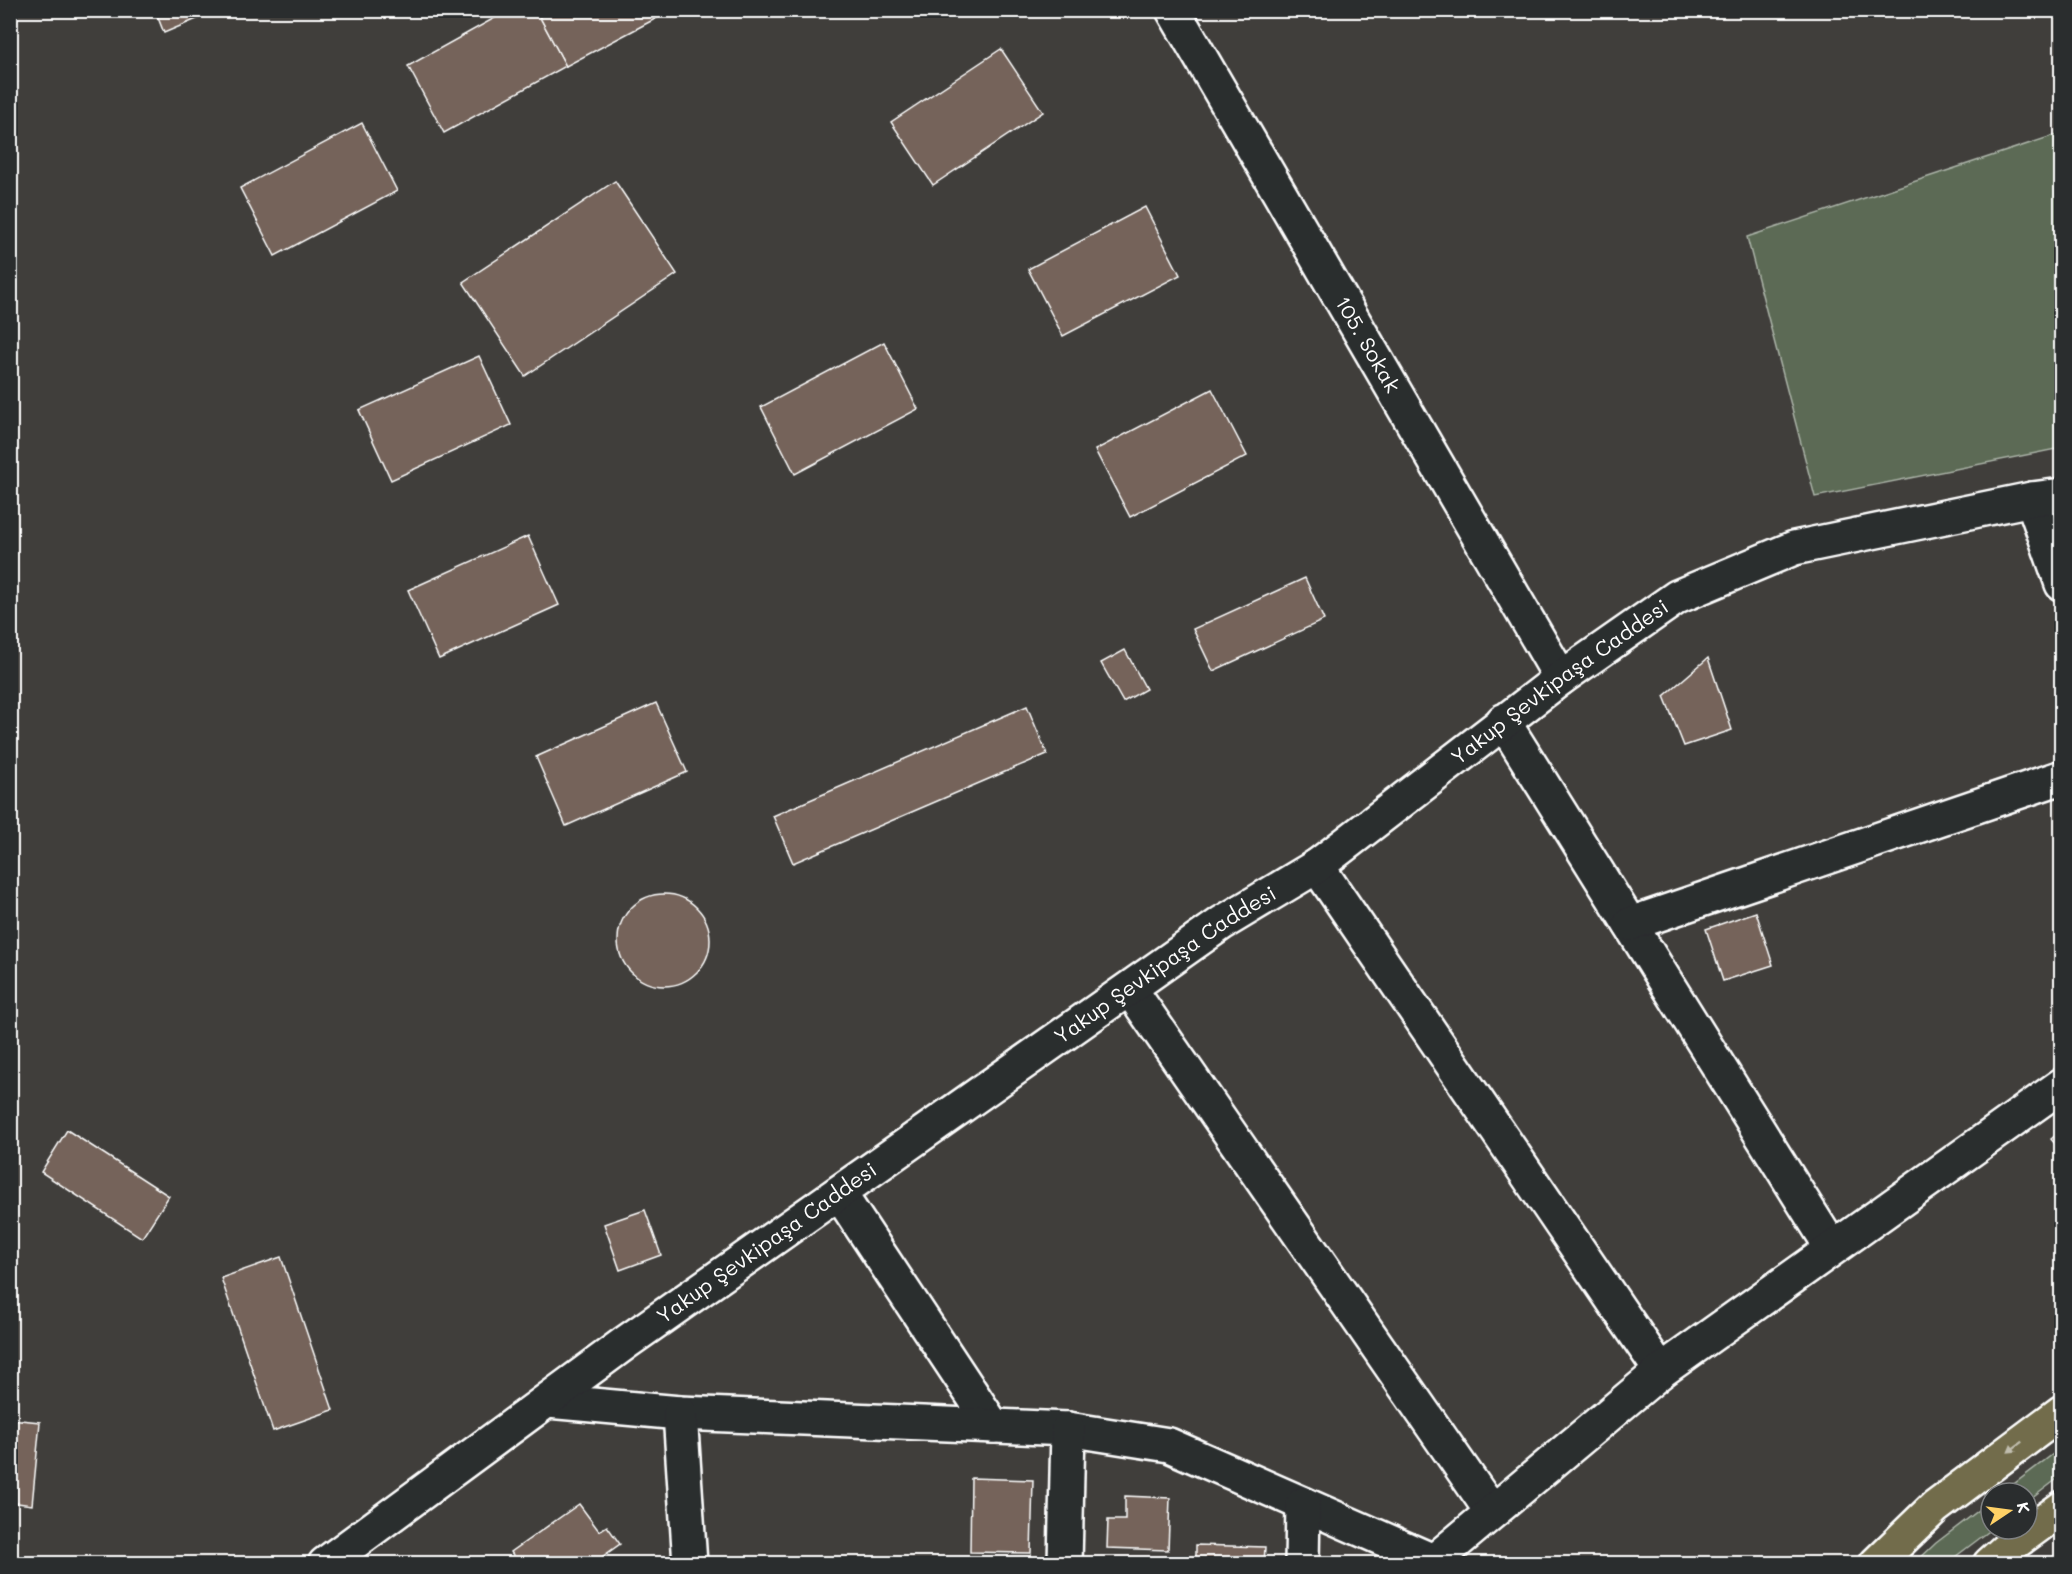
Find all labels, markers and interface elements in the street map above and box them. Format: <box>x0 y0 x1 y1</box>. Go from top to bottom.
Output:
street label: 105. Sokak <box>1330 291 1407 397</box>
street label: Yakup Şevkipaşa Caddesi <box>1445 592 1673 770</box>
street label: Yakup Şevkipaşa Caddesi <box>1048 879 1281 1049</box>
street label: Yakup Şevkipaşa Caddesi <box>651 1155 881 1329</box>
one-way arrow <box>2007 1441 2023 1453</box>
north arrow <box>1979 1481 2039 1541</box>
text: K <box>2013 1500 2036 1515</box>

